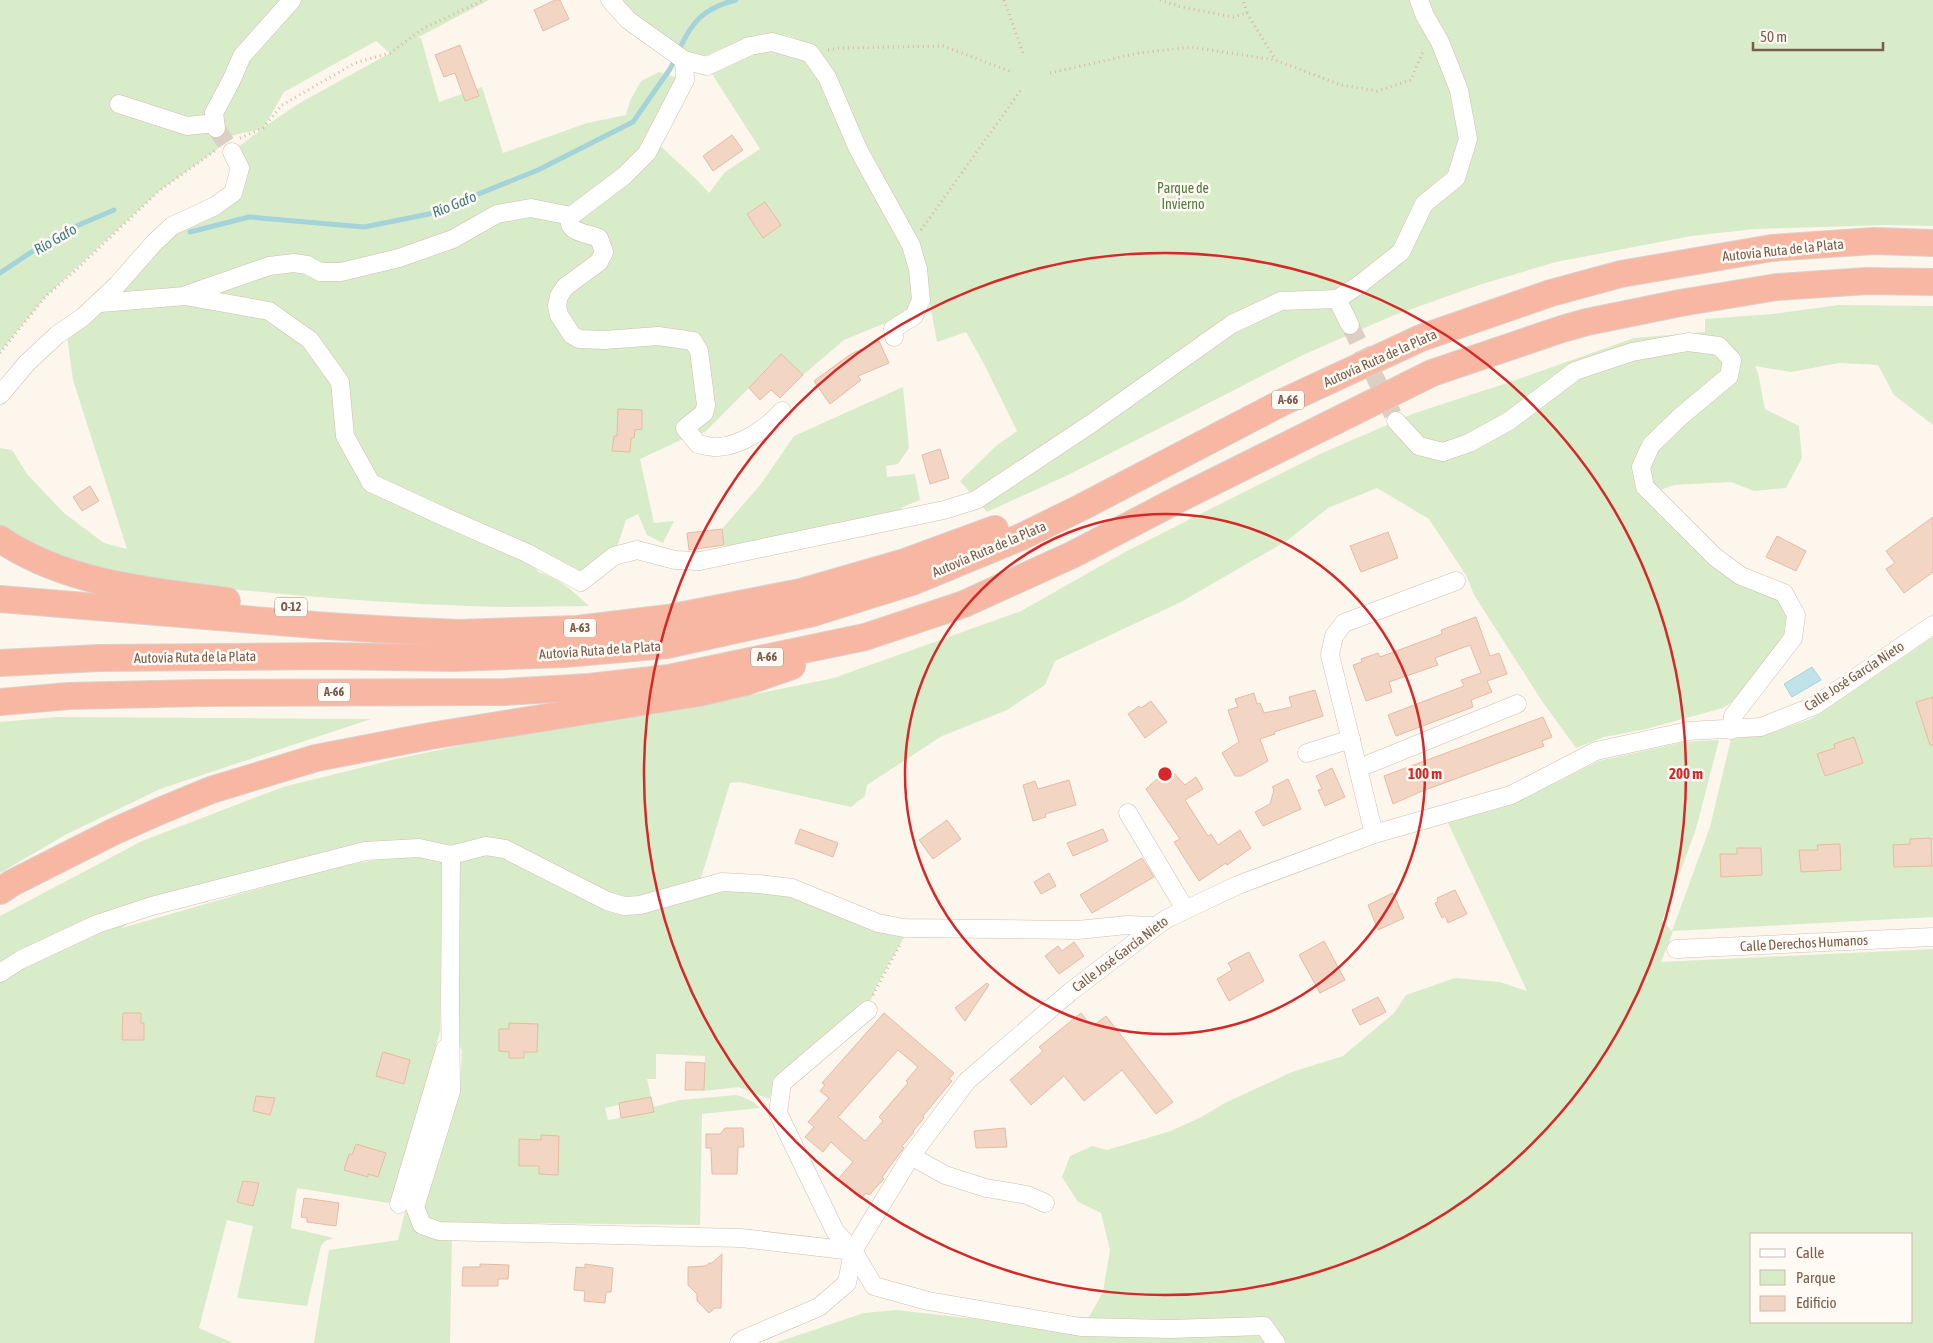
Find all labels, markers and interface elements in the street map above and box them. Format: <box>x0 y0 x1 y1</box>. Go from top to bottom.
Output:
scale bar <box>1753 20 1883 52</box>
text: 50 m <box>1760 28 1787 45</box>
park label: Parque de Invierno <box>1157 180 1209 212</box>
water label: Río Gafo <box>429 187 479 221</box>
water label: Río Gafo <box>31 220 79 258</box>
street label: Autovía Ruta de la Plata <box>1721 236 1845 264</box>
street label: Autovía Ruta de la Plata <box>1321 326 1439 390</box>
road number: A-66 <box>1272 390 1304 410</box>
street label: Autovía Ruta de la Plata <box>930 518 1048 580</box>
road number: O-12 <box>275 598 307 616</box>
road number: A-63 <box>564 618 596 638</box>
street label: Autovía Ruta de la Plata <box>538 638 662 662</box>
street label: Calle José García Nieto <box>1801 638 1907 714</box>
street label: Autovía Ruta de la Plata <box>134 648 256 666</box>
road number: A-66 <box>751 648 783 666</box>
road number: A-66 <box>318 682 350 702</box>
centre of rings <box>1156 765 1174 783</box>
text: 100 m <box>1408 765 1442 782</box>
text: 200 m <box>1669 765 1703 782</box>
street label: Calle José García Nieto <box>1069 913 1171 995</box>
street label: Calle Derechos Humanos <box>1740 932 1868 954</box>
legend <box>1750 1233 1913 1323</box>
text: Calle <box>1796 1244 1825 1261</box>
text: Parque <box>1796 1269 1836 1286</box>
text: Edificio <box>1796 1294 1837 1311</box>

